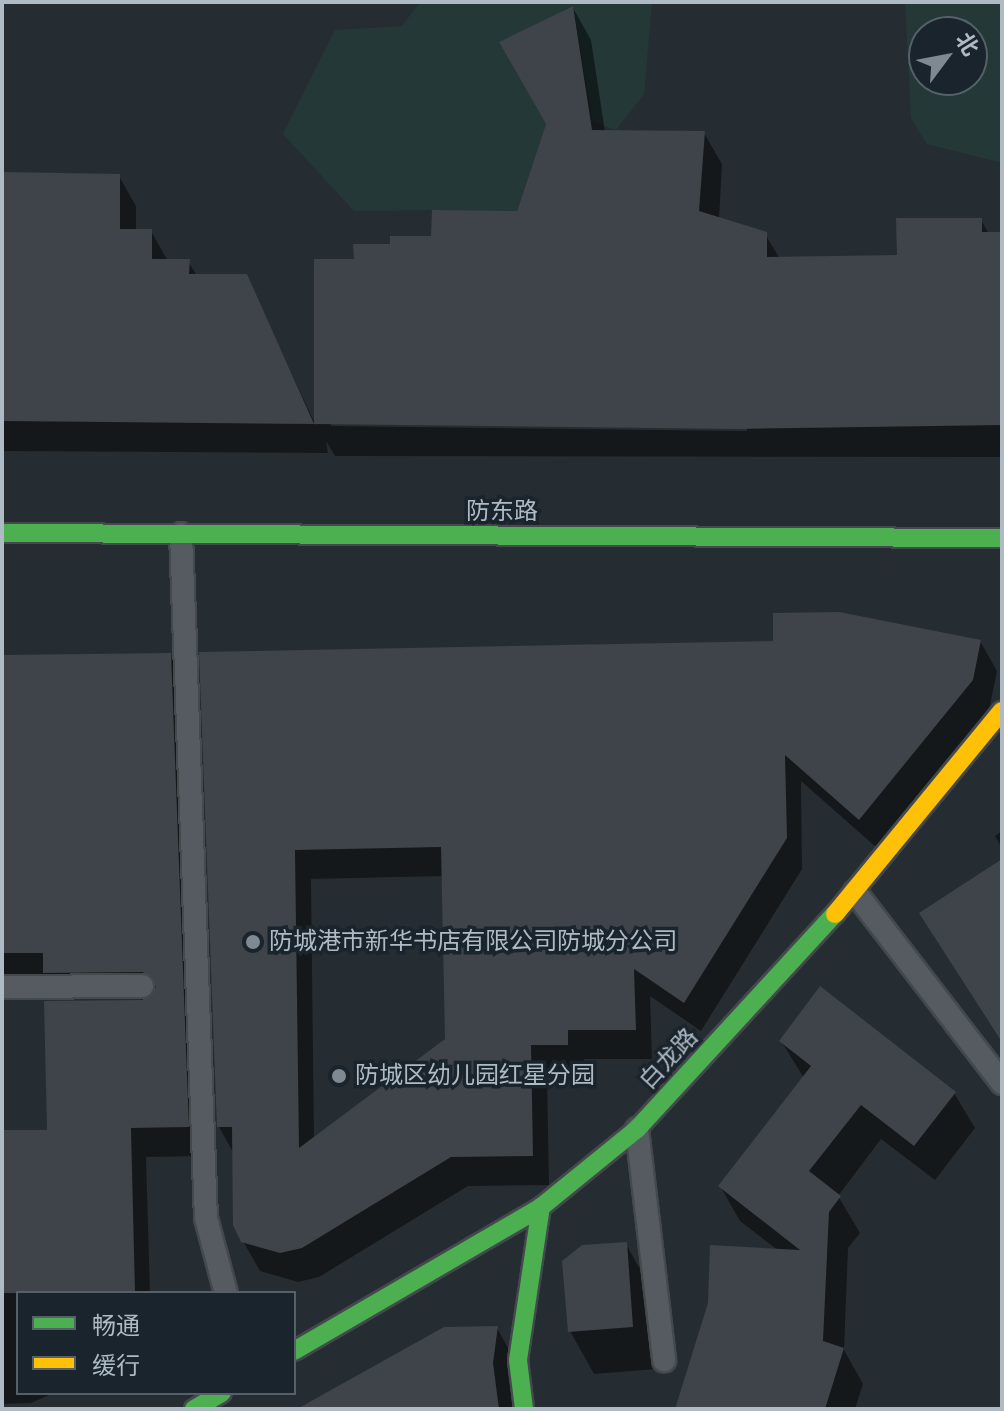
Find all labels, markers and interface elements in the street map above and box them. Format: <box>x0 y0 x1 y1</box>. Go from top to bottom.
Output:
north arrow <box>908 16 988 96</box>
text: 北 <box>951 28 984 60</box>
street label: 防东路 <box>466 498 538 526</box>
place label: 防城港市新华书店有限公司防城分公司 <box>269 928 677 956</box>
marker: 防城港市新华书店有限公司防城分公司 <box>244 933 262 951</box>
street label: 白龙路 <box>634 1023 704 1095</box>
place label: 防城区幼儿园红星分园 <box>355 1062 595 1090</box>
marker: 防城区幼儿园红星分园 <box>330 1067 348 1085</box>
legend <box>16 1291 296 1395</box>
text: 畅通 <box>92 1312 140 1340</box>
text: 缓行 <box>92 1352 140 1380</box>

